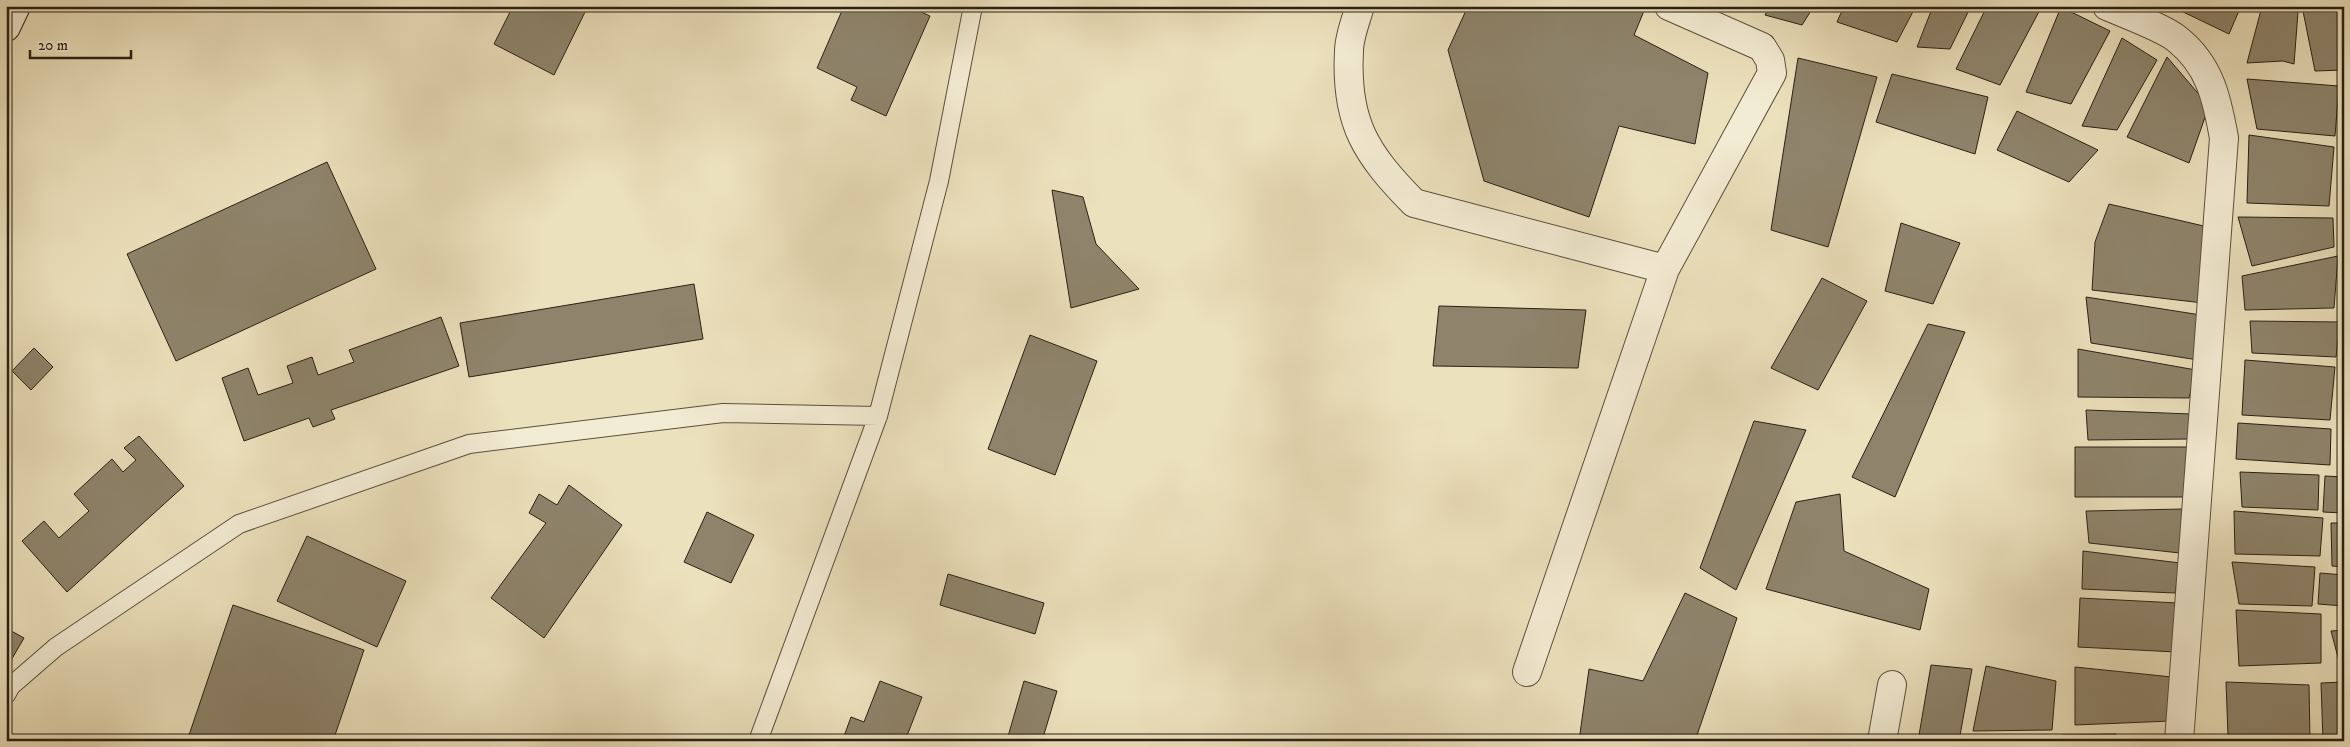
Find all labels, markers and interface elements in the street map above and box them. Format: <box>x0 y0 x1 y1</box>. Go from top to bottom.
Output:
scale bar <box>30 28 131 60</box>
text: 20 m <box>38 36 68 55</box>

